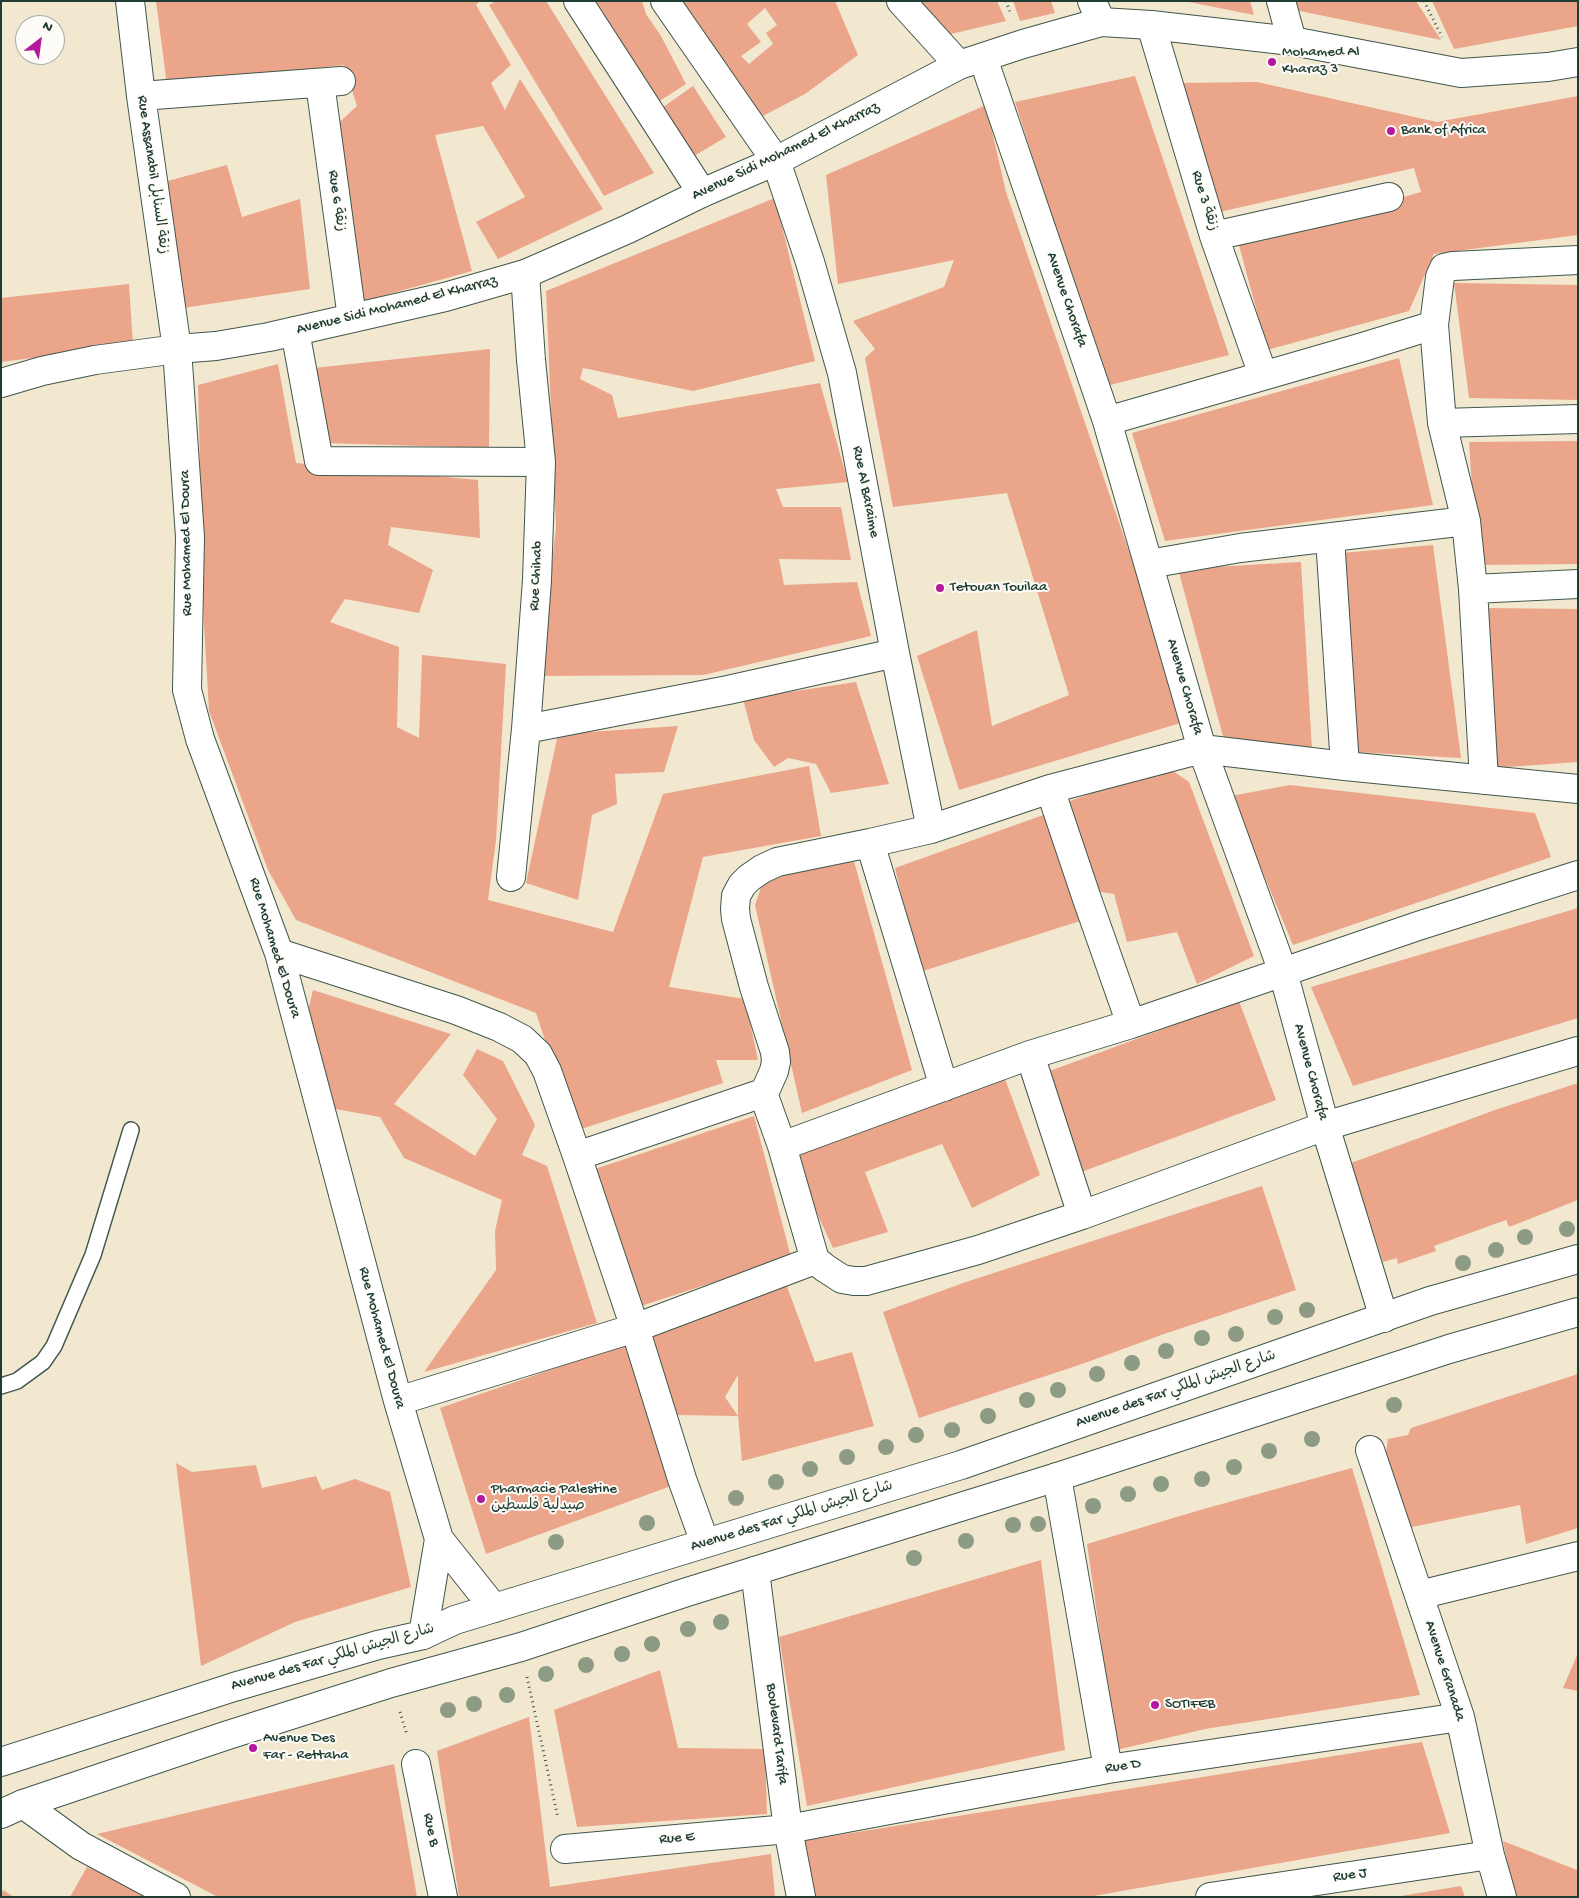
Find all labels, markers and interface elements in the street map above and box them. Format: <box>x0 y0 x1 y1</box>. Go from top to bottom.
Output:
north arrow <box>15 15 65 65</box>
text: N <box>39 18 55 37</box>
place label: Mohamed Al Kharaz 3 <box>1282 44 1359 79</box>
marker: Mohamed Al Kharaz 3 <box>1266 56 1278 68</box>
street label: Rue Assanabil زنقة السنابل <box>132 95 172 255</box>
street label: Avenue Sidi Mohamed El Kharraz <box>689 99 883 205</box>
place label: Bank of Africa <box>1401 122 1486 140</box>
marker: Bank of Africa <box>1385 125 1397 137</box>
street label: Rue 6 زنقة <box>323 169 349 233</box>
street label: Rue 3 زنقة <box>1186 169 1222 233</box>
street label: Avenue Chorafa <box>1041 250 1091 350</box>
street label: Avenue Sidi Mohamed El Kharraz <box>295 272 499 340</box>
street label: Rue Al Baraime <box>847 445 883 539</box>
street label: Rue Mohamed El Doura <box>177 470 197 616</box>
street label: Rue Chihab <box>526 541 548 611</box>
place label: Tetouan Touilaa <box>950 579 1047 597</box>
marker: Tetouan Touilaa <box>934 582 946 594</box>
street label: Avenue Chorafa <box>1162 637 1206 737</box>
street label: Rue Mohamed El Doura <box>244 876 304 1020</box>
street label: Avenue Chorafa <box>1288 1022 1332 1122</box>
street label: Rue Mohamed El Doura <box>353 1265 409 1411</box>
street label: Avenue des Far شارع الجيش الملكي <box>1073 1347 1279 1433</box>
street label: Avenue des Far شارع الجيش الملكي <box>689 1478 895 1556</box>
place label: Pharmacie Palestine صيدلية فلسطين <box>491 1481 617 1516</box>
marker: Pharmacie Palestine صيدلية فلسطين <box>475 1493 487 1505</box>
street label: Avenue Granada <box>1419 1619 1469 1723</box>
street label: Avenue des Far شارع الجيش الملكي <box>229 1620 437 1696</box>
street label: Boulevard Tarifa <box>761 1682 791 1786</box>
place label: SOTIFEB <box>1165 1696 1215 1714</box>
marker: SOTIFEB <box>1149 1699 1161 1711</box>
place label: Avenue Des Far - Rettaha <box>263 1730 349 1765</box>
marker: Avenue Des Far - Rettaha <box>247 1742 259 1754</box>
street label: Rue D <box>1104 1755 1142 1779</box>
street label: Rue B <box>418 1812 442 1848</box>
street label: Rue E <box>659 1828 695 1850</box>
street label: Rue J <box>1332 1865 1368 1887</box>

